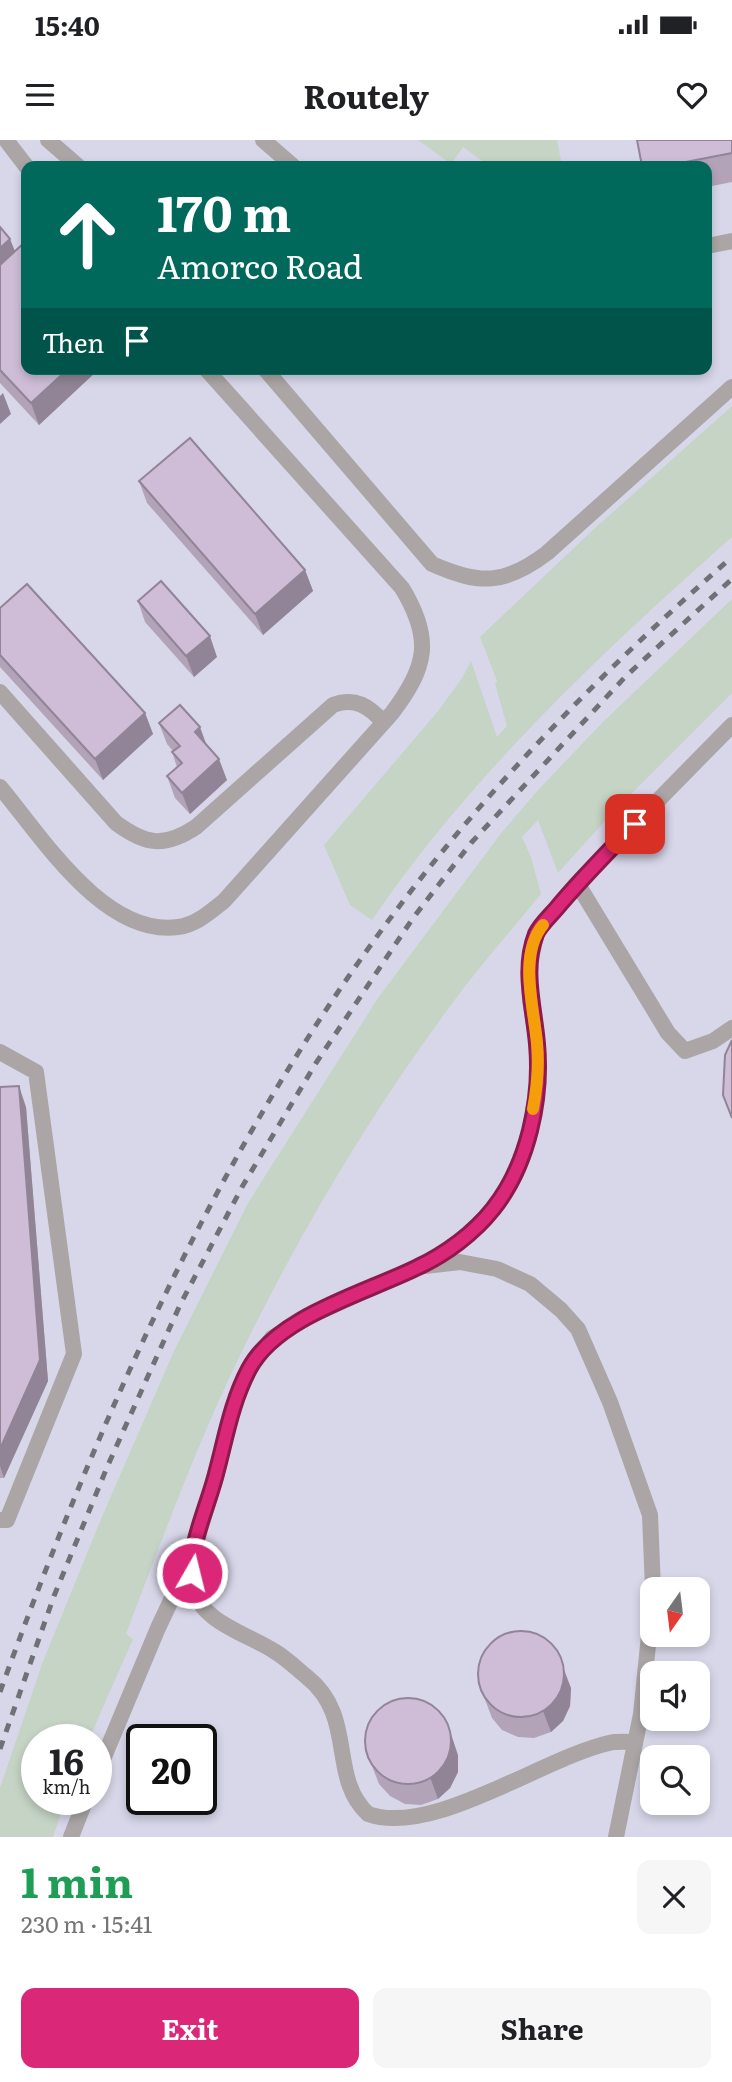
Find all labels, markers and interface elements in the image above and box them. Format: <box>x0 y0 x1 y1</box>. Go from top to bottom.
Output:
text: 15:40 <box>35 5 100 44</box>
text: Routely <box>303 71 429 119</box>
icon: menu <box>21 76 59 114</box>
icon: heart <box>673 76 711 114</box>
text: 170 m <box>157 174 291 247</box>
icon: ahead <box>42 189 133 280</box>
text: Amorco Road <box>157 241 363 289</box>
text: Then <box>42 322 104 361</box>
icon: arrive <box>118 322 156 360</box>
pin <box>605 794 665 854</box>
icon: arrive <box>616 805 654 843</box>
position arrow <box>155 1536 229 1610</box>
north arrow <box>640 1577 710 1647</box>
map controls <box>640 1577 710 1815</box>
button: sound <box>640 1661 710 1731</box>
speed limit sign: 20 <box>126 1724 217 1815</box>
text: 16 <box>49 1734 84 1786</box>
button: search <box>640 1745 710 1815</box>
text: km/h <box>43 1773 90 1800</box>
text: 1 min <box>21 1849 133 1911</box>
button: close <box>637 1860 711 1934</box>
text: 230 m · 15:41 <box>21 1906 152 1940</box>
button: Exit <box>21 1988 359 2068</box>
button: Share <box>373 1988 711 2068</box>

